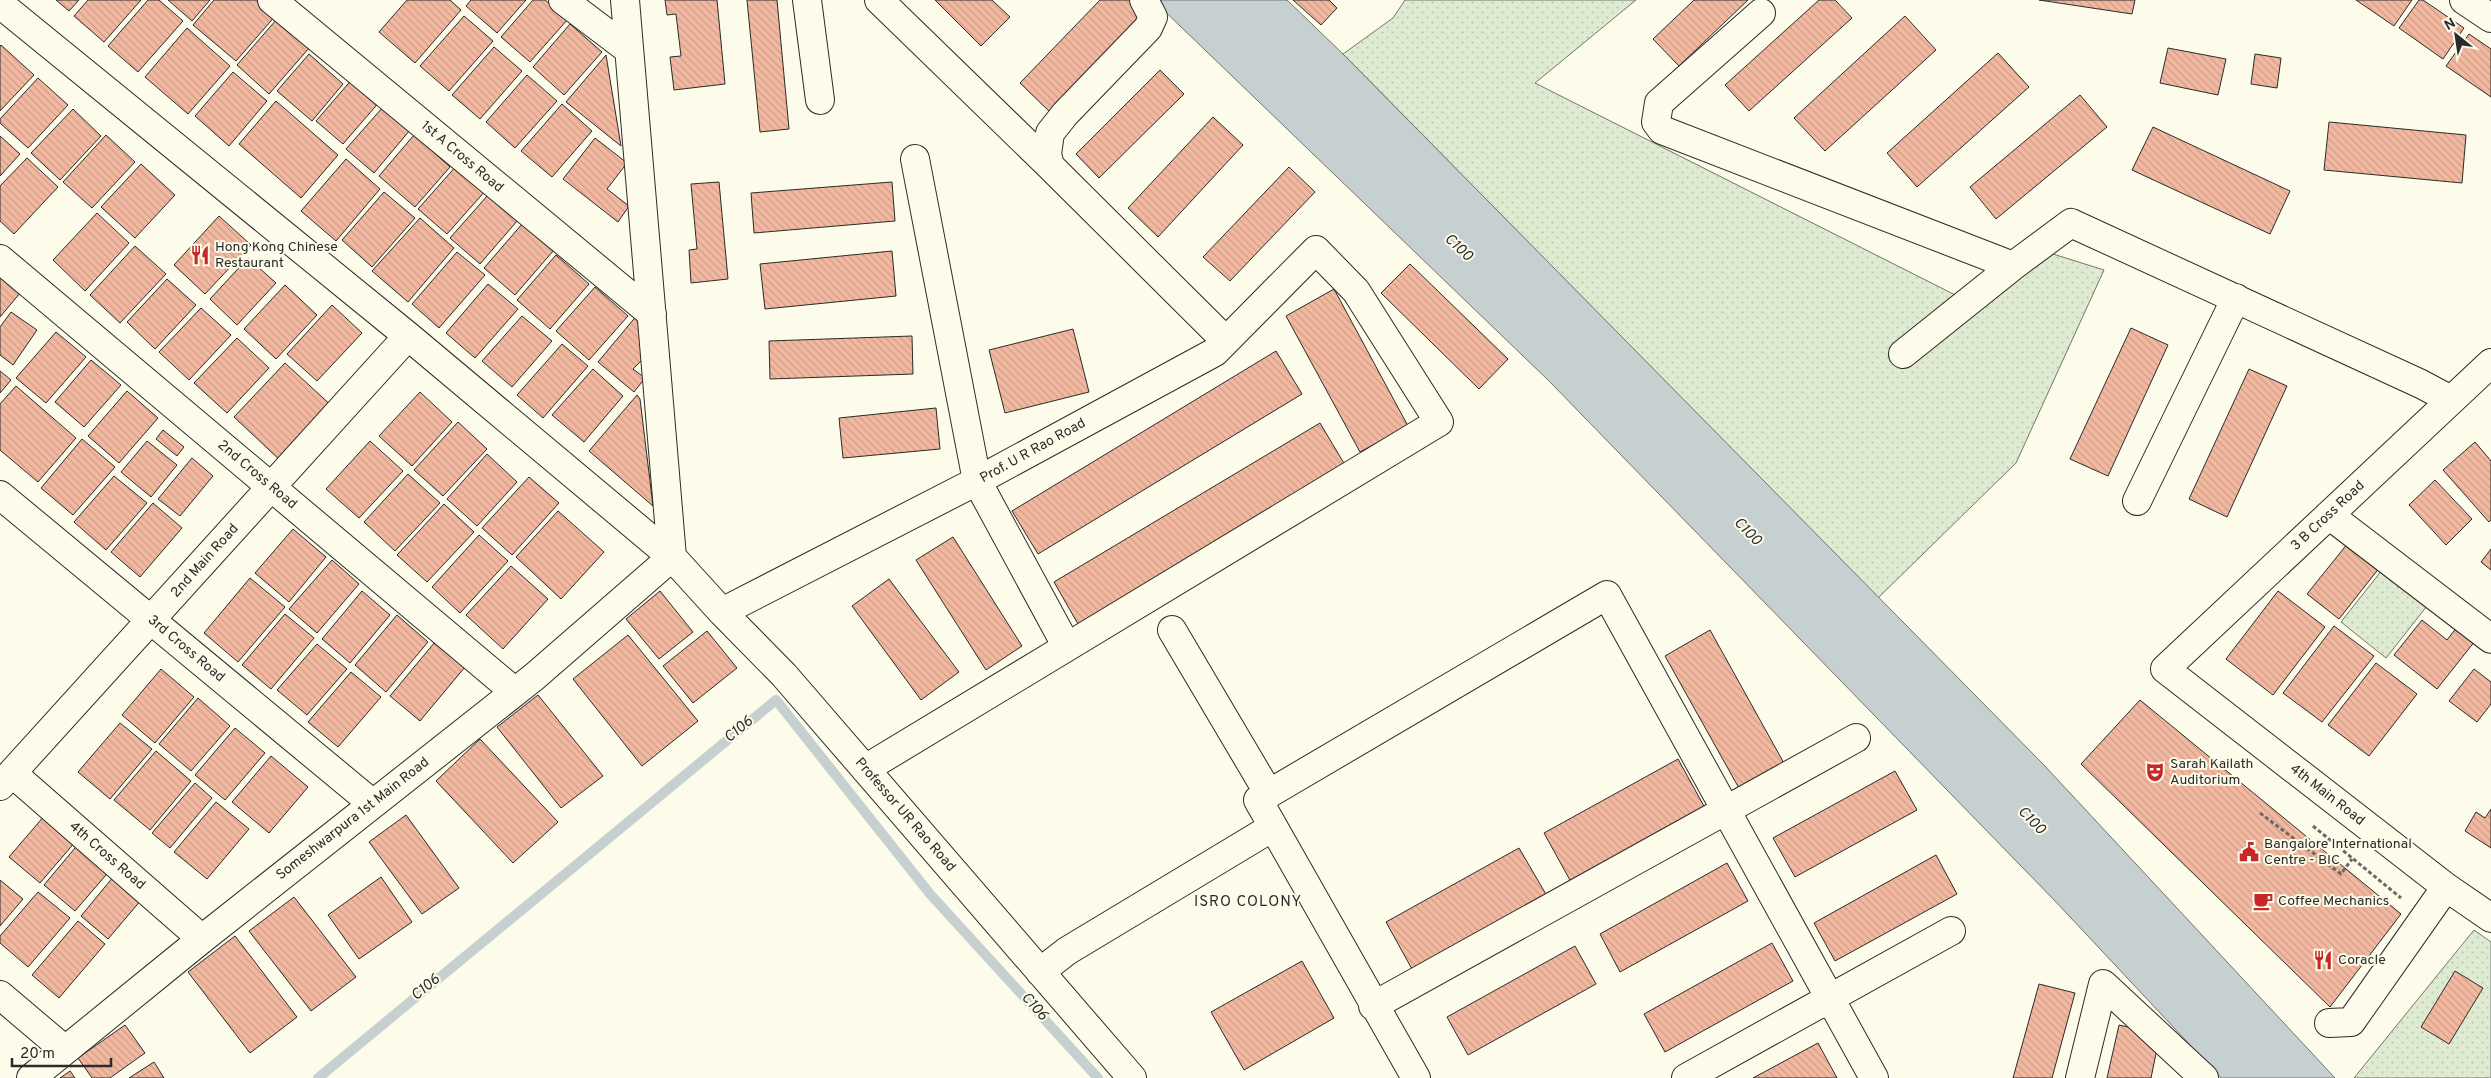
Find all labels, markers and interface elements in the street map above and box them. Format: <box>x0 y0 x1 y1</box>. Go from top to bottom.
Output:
north arrow <box>2431 10 2481 60</box>
text: N <box>2442 15 2459 35</box>
street label: 1st A Cross Road <box>417 118 507 196</box>
water label: C100 <box>1440 230 1477 267</box>
place label: Hong Kong Chinese Restaurant <box>215 239 338 272</box>
restaurant icon: Hong Kong Chinese Restaurant <box>189 244 211 266</box>
street label: Prof. U R Rao Road <box>977 415 1089 487</box>
street label: 2nd Cross Road <box>214 437 300 513</box>
street label: 3 B Cross Road <box>2288 477 2368 555</box>
water label: C100 <box>1729 514 1766 551</box>
street label: 2nd Main Road <box>168 521 242 601</box>
street label: 3rd Cross Road <box>144 612 228 686</box>
water label: C106 <box>721 712 758 747</box>
street label: Someshwarpura 1st Main Road <box>273 754 433 884</box>
street label: Professor UR Rao Road <box>851 755 959 875</box>
place label: Sarah Kailath Auditorium <box>2170 756 2253 789</box>
theatre icon: Sarah Kailath Auditorium <box>2144 761 2166 783</box>
street label: 4th Main Road <box>2286 761 2368 829</box>
water label: C100 <box>2013 803 2050 840</box>
street label: 4th Cross Road <box>65 818 149 894</box>
place label: Bangalore International Centre - BIC <box>2264 836 2412 869</box>
public building icon: Bangalore International Centre - BIC <box>2238 841 2260 863</box>
cafe icon: Coffee Mechanics <box>2252 890 2274 912</box>
district label: ISRO COLONY <box>1194 893 1302 912</box>
place label: Coffee Mechanics <box>2278 893 2389 910</box>
restaurant icon: Coracle <box>2312 949 2334 971</box>
place label: Coracle <box>2338 952 2386 969</box>
water label: C106 <box>408 970 445 1005</box>
water label: C106 <box>1016 989 1052 1026</box>
scale bar <box>12 1036 111 1068</box>
text: 20 m <box>20 1045 55 1064</box>

